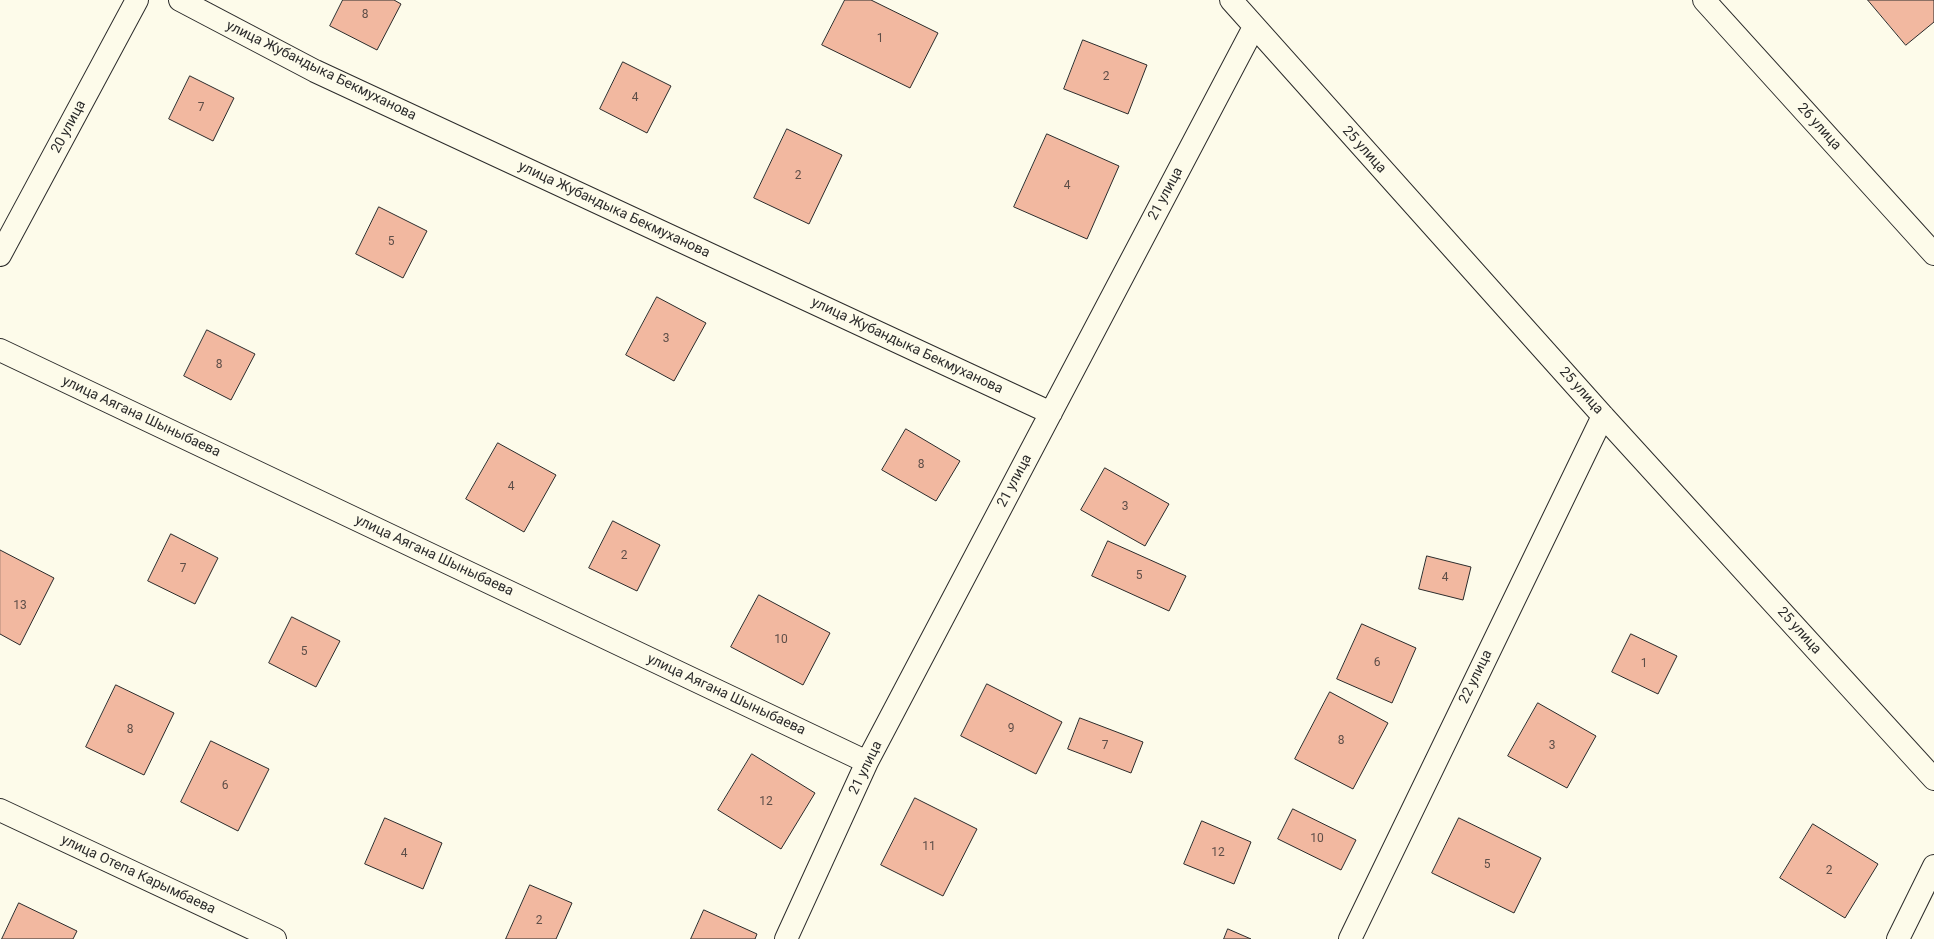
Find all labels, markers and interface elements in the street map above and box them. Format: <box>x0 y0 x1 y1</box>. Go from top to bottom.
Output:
house number: 8 <box>362 8 368 22</box>
street label: улица Жубандыка Бекмуханова <box>223 18 419 124</box>
house number: 1 <box>877 32 883 46</box>
house number: 2 <box>1103 70 1109 84</box>
house number: 4 <box>632 91 638 105</box>
street label: 20 улица <box>48 98 90 156</box>
street label: 26 улица <box>1793 100 1845 154</box>
house number: 7 <box>198 101 204 115</box>
street label: 25 улица <box>1338 123 1390 177</box>
street label: улица Жубандыка Бекмуханова <box>516 158 712 262</box>
street label: 21 улица <box>1145 165 1187 223</box>
house number: 2 <box>795 169 801 183</box>
house number: 4 <box>1064 179 1070 193</box>
house number: 5 <box>388 235 394 249</box>
street label: улица Жубандыка Бекмуханова <box>809 294 1005 398</box>
house number: 3 <box>663 332 669 346</box>
house number: 8 <box>216 358 222 372</box>
street label: 25 улица <box>1555 364 1607 418</box>
street label: улица Аягана Шыныбаева <box>59 373 223 461</box>
street label: 21 улица <box>994 452 1036 510</box>
house number: 8 <box>918 458 924 472</box>
house number: 4 <box>508 480 514 494</box>
house number: 3 <box>1122 500 1128 514</box>
street label: улица Аягана Шыныбаева <box>352 512 516 600</box>
house number: 2 <box>621 549 627 563</box>
house number: 7 <box>180 562 186 576</box>
house number: 5 <box>1136 569 1142 583</box>
house number: 4 <box>1442 571 1448 585</box>
house number: 13 <box>13 599 27 613</box>
street label: 25 улица <box>1773 604 1825 658</box>
house number: 10 <box>774 633 788 647</box>
house number: 5 <box>301 645 307 659</box>
street label: 22 улица <box>1456 647 1496 707</box>
street label: улица Аягана Шыныбаева <box>644 651 808 739</box>
house number: 6 <box>1374 656 1380 670</box>
house number: 1 <box>1641 657 1647 671</box>
house number: 9 <box>1008 722 1014 736</box>
house number: 8 <box>127 723 133 737</box>
house number: 8 <box>1338 734 1344 748</box>
street label: 21 улица <box>846 738 886 798</box>
house number: 7 <box>1102 739 1108 753</box>
house number: 3 <box>1549 739 1555 753</box>
house number: 6 <box>222 779 228 793</box>
house number: 12 <box>759 795 773 809</box>
street label: улица Отепа Карымбаева <box>58 832 218 918</box>
house number: 10 <box>1310 832 1324 846</box>
house number: 11 <box>922 840 936 854</box>
house number: 12 <box>1211 846 1225 860</box>
house number: 4 <box>401 847 407 861</box>
house number: 5 <box>1484 858 1490 872</box>
house number: 2 <box>1826 864 1832 878</box>
house number: 2 <box>536 914 542 928</box>

